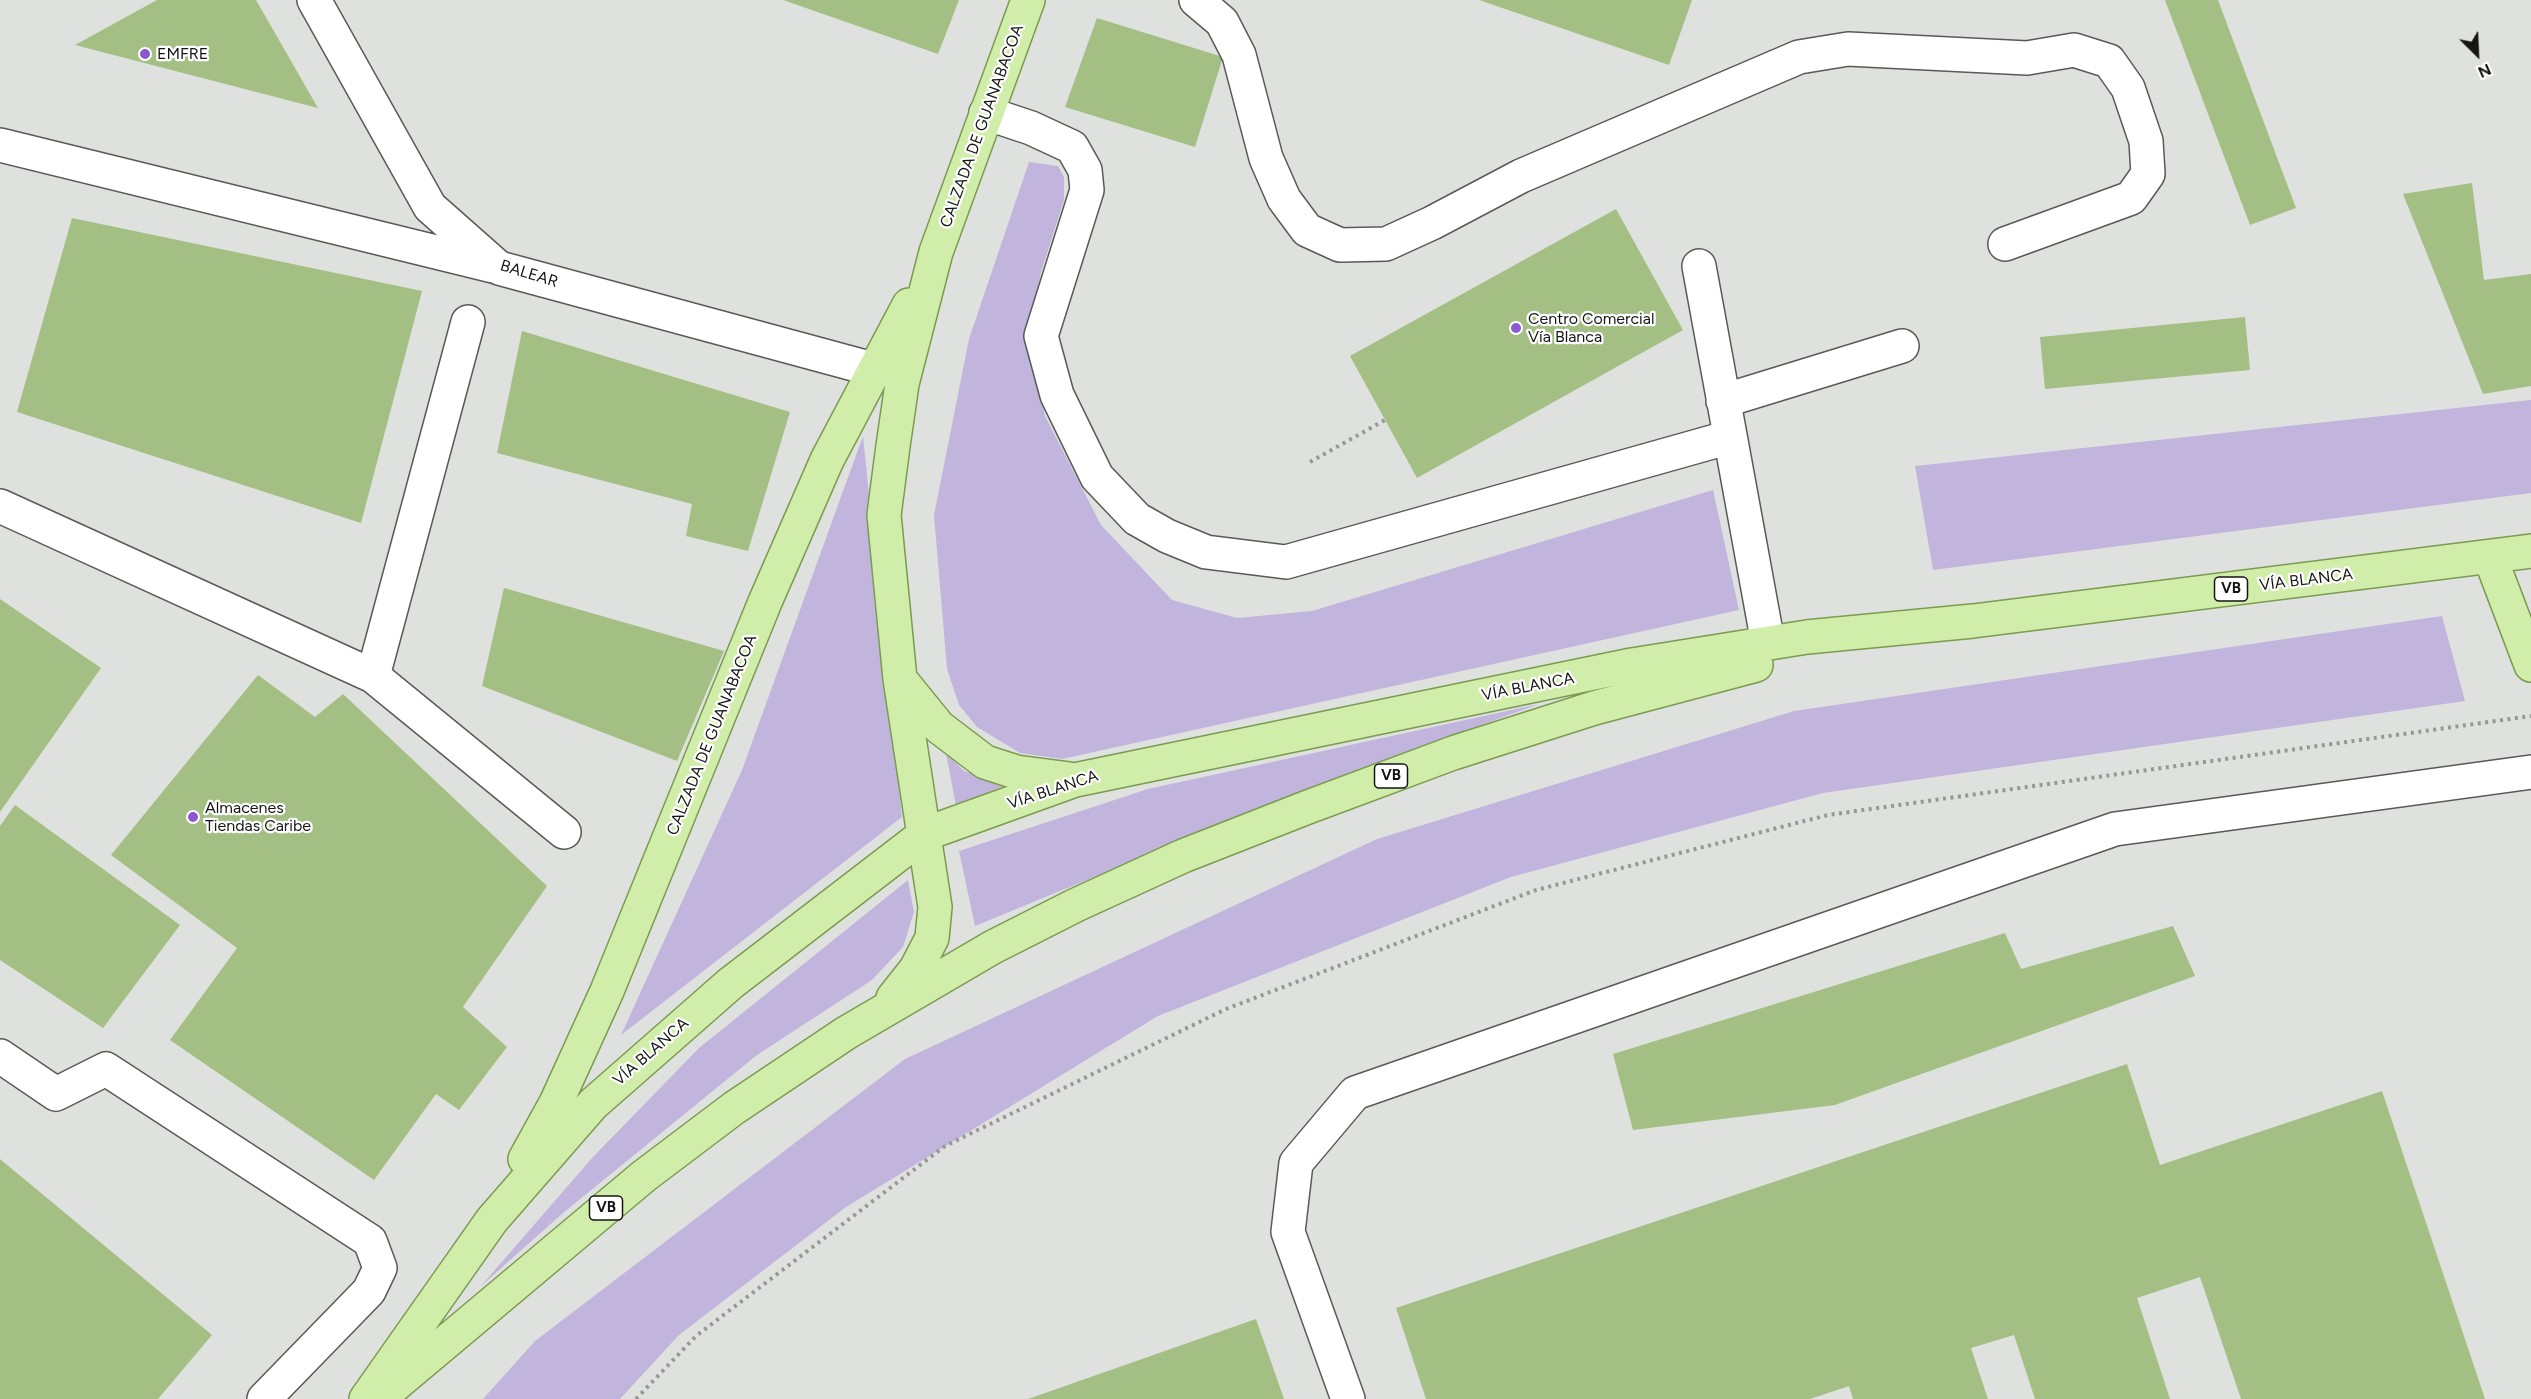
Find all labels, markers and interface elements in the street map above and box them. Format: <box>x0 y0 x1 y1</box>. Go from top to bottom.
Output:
street label: CALZADA DE GUANABACOA <box>936 22 1028 230</box>
north arrow <box>2447 24 2507 84</box>
place label: EMFRE <box>157 44 208 64</box>
marker: EMFRE <box>138 47 152 61</box>
text: N <box>2475 60 2494 82</box>
street label: BALEAR <box>498 256 560 292</box>
place label: Centro Comercial Vía Blanca <box>1528 309 1655 347</box>
marker: Centro Comercial Vía Blanca <box>1509 321 1523 335</box>
street label: VÍA BLANCA <box>2258 565 2354 595</box>
road number: VB <box>2214 577 2248 601</box>
street label: CALZADA DE GUANABACOA <box>663 632 761 838</box>
street label: VÍA BLANCA <box>1480 669 1576 705</box>
road number: VB <box>1374 764 1408 788</box>
street label: VÍA BLANCA <box>1005 766 1101 814</box>
place label: Almacenes Tiendas Caribe <box>205 798 311 836</box>
marker: Almacenes Tiendas Caribe <box>186 810 200 824</box>
street label: VÍA BLANCA <box>609 1014 693 1090</box>
road number: VB <box>590 1196 622 1220</box>

